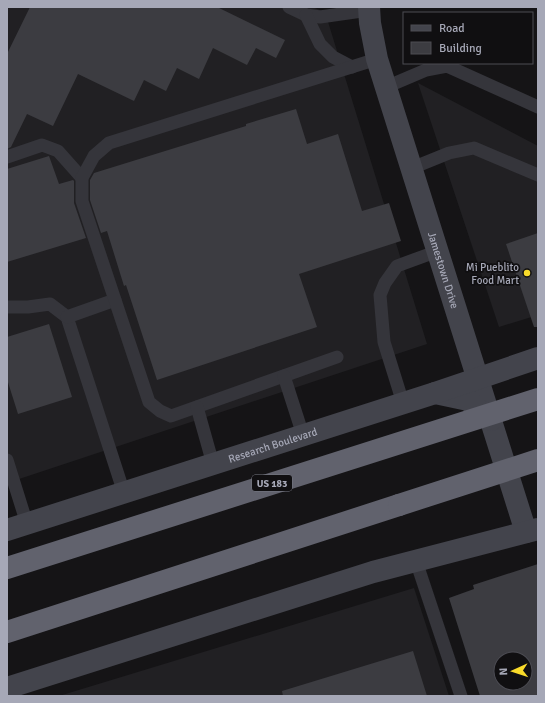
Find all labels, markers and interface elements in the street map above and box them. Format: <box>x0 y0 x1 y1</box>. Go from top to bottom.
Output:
legend <box>403 12 533 64</box>
text: Road <box>439 21 465 36</box>
text: Building <box>439 41 482 56</box>
street label: Jamestown Drive <box>425 230 461 310</box>
place label: Mi Pueblito Food Mart <box>466 261 519 287</box>
marker: Mi Pueblito Food Mart <box>522 268 532 278</box>
street label: Research Boulevard <box>227 425 319 466</box>
road number: US 183 <box>252 475 292 491</box>
north arrow <box>493 651 533 691</box>
text: N <box>497 667 510 676</box>

